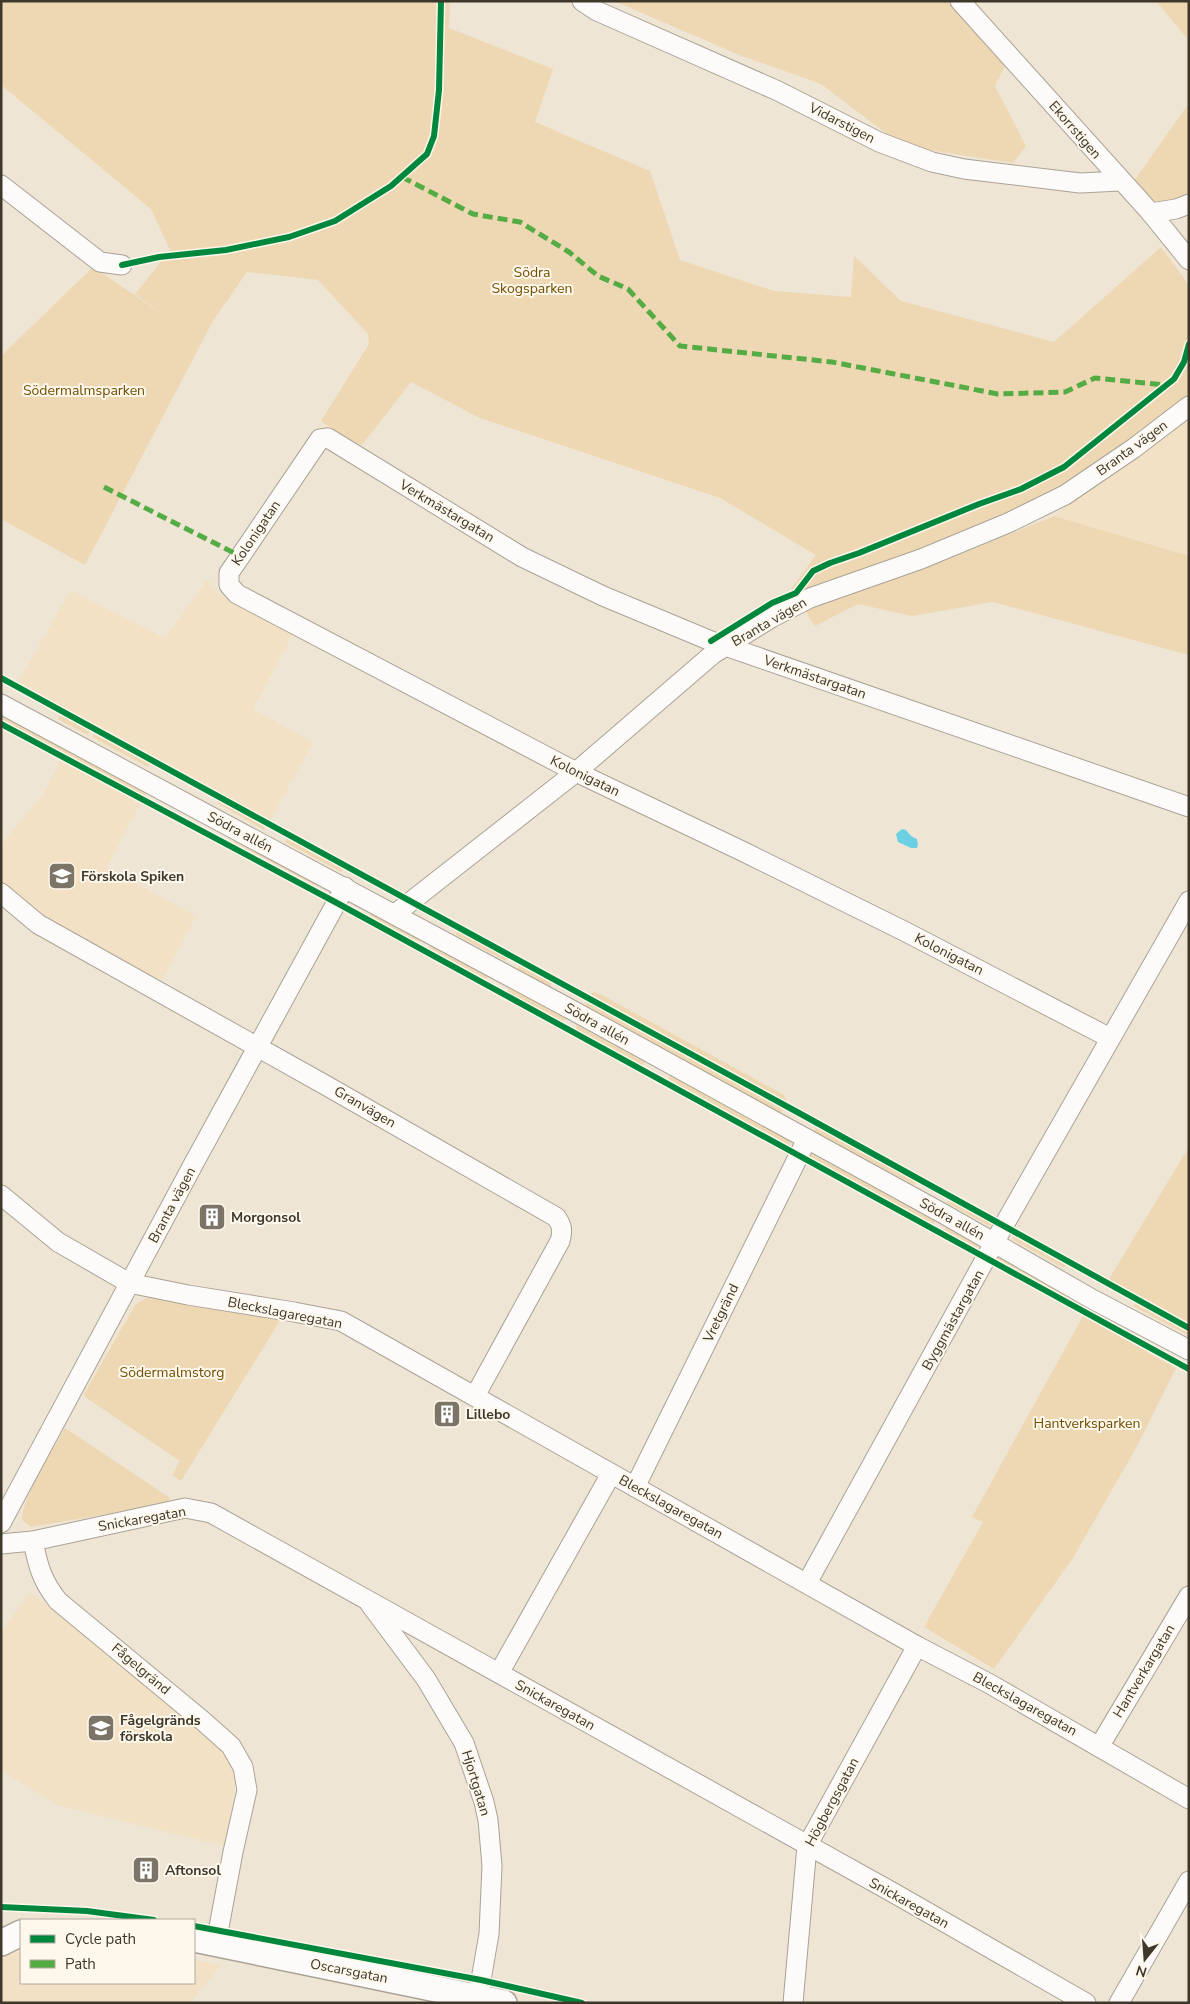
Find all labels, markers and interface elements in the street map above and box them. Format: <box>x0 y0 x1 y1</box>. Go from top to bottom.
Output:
street label: Ekorrstigen <box>1044 97 1106 163</box>
street label: Vidarstigen <box>805 98 878 148</box>
park label: Södra Skogsparken <box>492 263 572 298</box>
park label: Södermalmsparken <box>23 381 145 400</box>
street label: Branta vägen <box>1093 416 1171 480</box>
street label: Verkmästargatan <box>395 475 498 547</box>
street label: Kolonigatan <box>227 496 285 570</box>
street label: Branta vägen <box>728 593 810 651</box>
street label: Verkmästargatan <box>760 650 869 703</box>
street label: Kolonigatan <box>547 751 623 801</box>
street label: Södra allén <box>204 807 276 857</box>
school or university icon: Förskola Spiken <box>47 861 77 891</box>
place label: Förskola Spiken <box>81 867 184 886</box>
street label: Kolonigatan <box>911 928 987 980</box>
street label: Södra allén <box>561 998 633 1050</box>
street label: Granvägen <box>331 1082 399 1132</box>
street label: Branta vägen <box>144 1164 200 1246</box>
street label: Södra allén <box>916 1193 988 1245</box>
building icon: Morgonsol <box>197 1202 227 1232</box>
place label: Morgonsol <box>231 1208 301 1227</box>
street label: Byggmästargatan <box>918 1266 988 1374</box>
street label: Vretgränd <box>698 1281 743 1346</box>
street label: Bleckslagaregatan <box>226 1293 344 1333</box>
park label: Södermalmstorg <box>120 1363 224 1382</box>
building icon: Lillebo <box>432 1399 462 1429</box>
place label: Lillebo <box>466 1405 510 1424</box>
park label: Hantverksparken <box>1033 1414 1141 1433</box>
street label: Bleckslagaregatan <box>615 1470 727 1544</box>
street label: Snickaregatan <box>97 1502 187 1536</box>
street label: Hantverkargatan <box>1109 1621 1179 1721</box>
street label: Fågelgränd <box>108 1639 174 1699</box>
street label: Bleckslagaregatan <box>969 1667 1081 1741</box>
street label: Snickaregatan <box>512 1675 598 1735</box>
place label: Fågelgränds förskola <box>120 1711 201 1746</box>
school or university icon: Fågelgränds förskola <box>86 1713 116 1743</box>
street label: Hjortgatan <box>457 1748 495 1818</box>
street label: Högbergsgatan <box>801 1754 863 1850</box>
building icon: Aftonsol <box>131 1855 161 1885</box>
place label: Aftonsol <box>165 1861 221 1880</box>
street label: Snickaregatan <box>866 1873 952 1933</box>
legend <box>20 1919 195 1984</box>
text: Cycle path <box>65 1929 136 1949</box>
north arrow <box>1120 1934 1170 1984</box>
text: Path <box>65 1954 96 1974</box>
street label: Oscarsgatan <box>308 1954 390 1988</box>
text: N <box>1134 1960 1149 1982</box>

